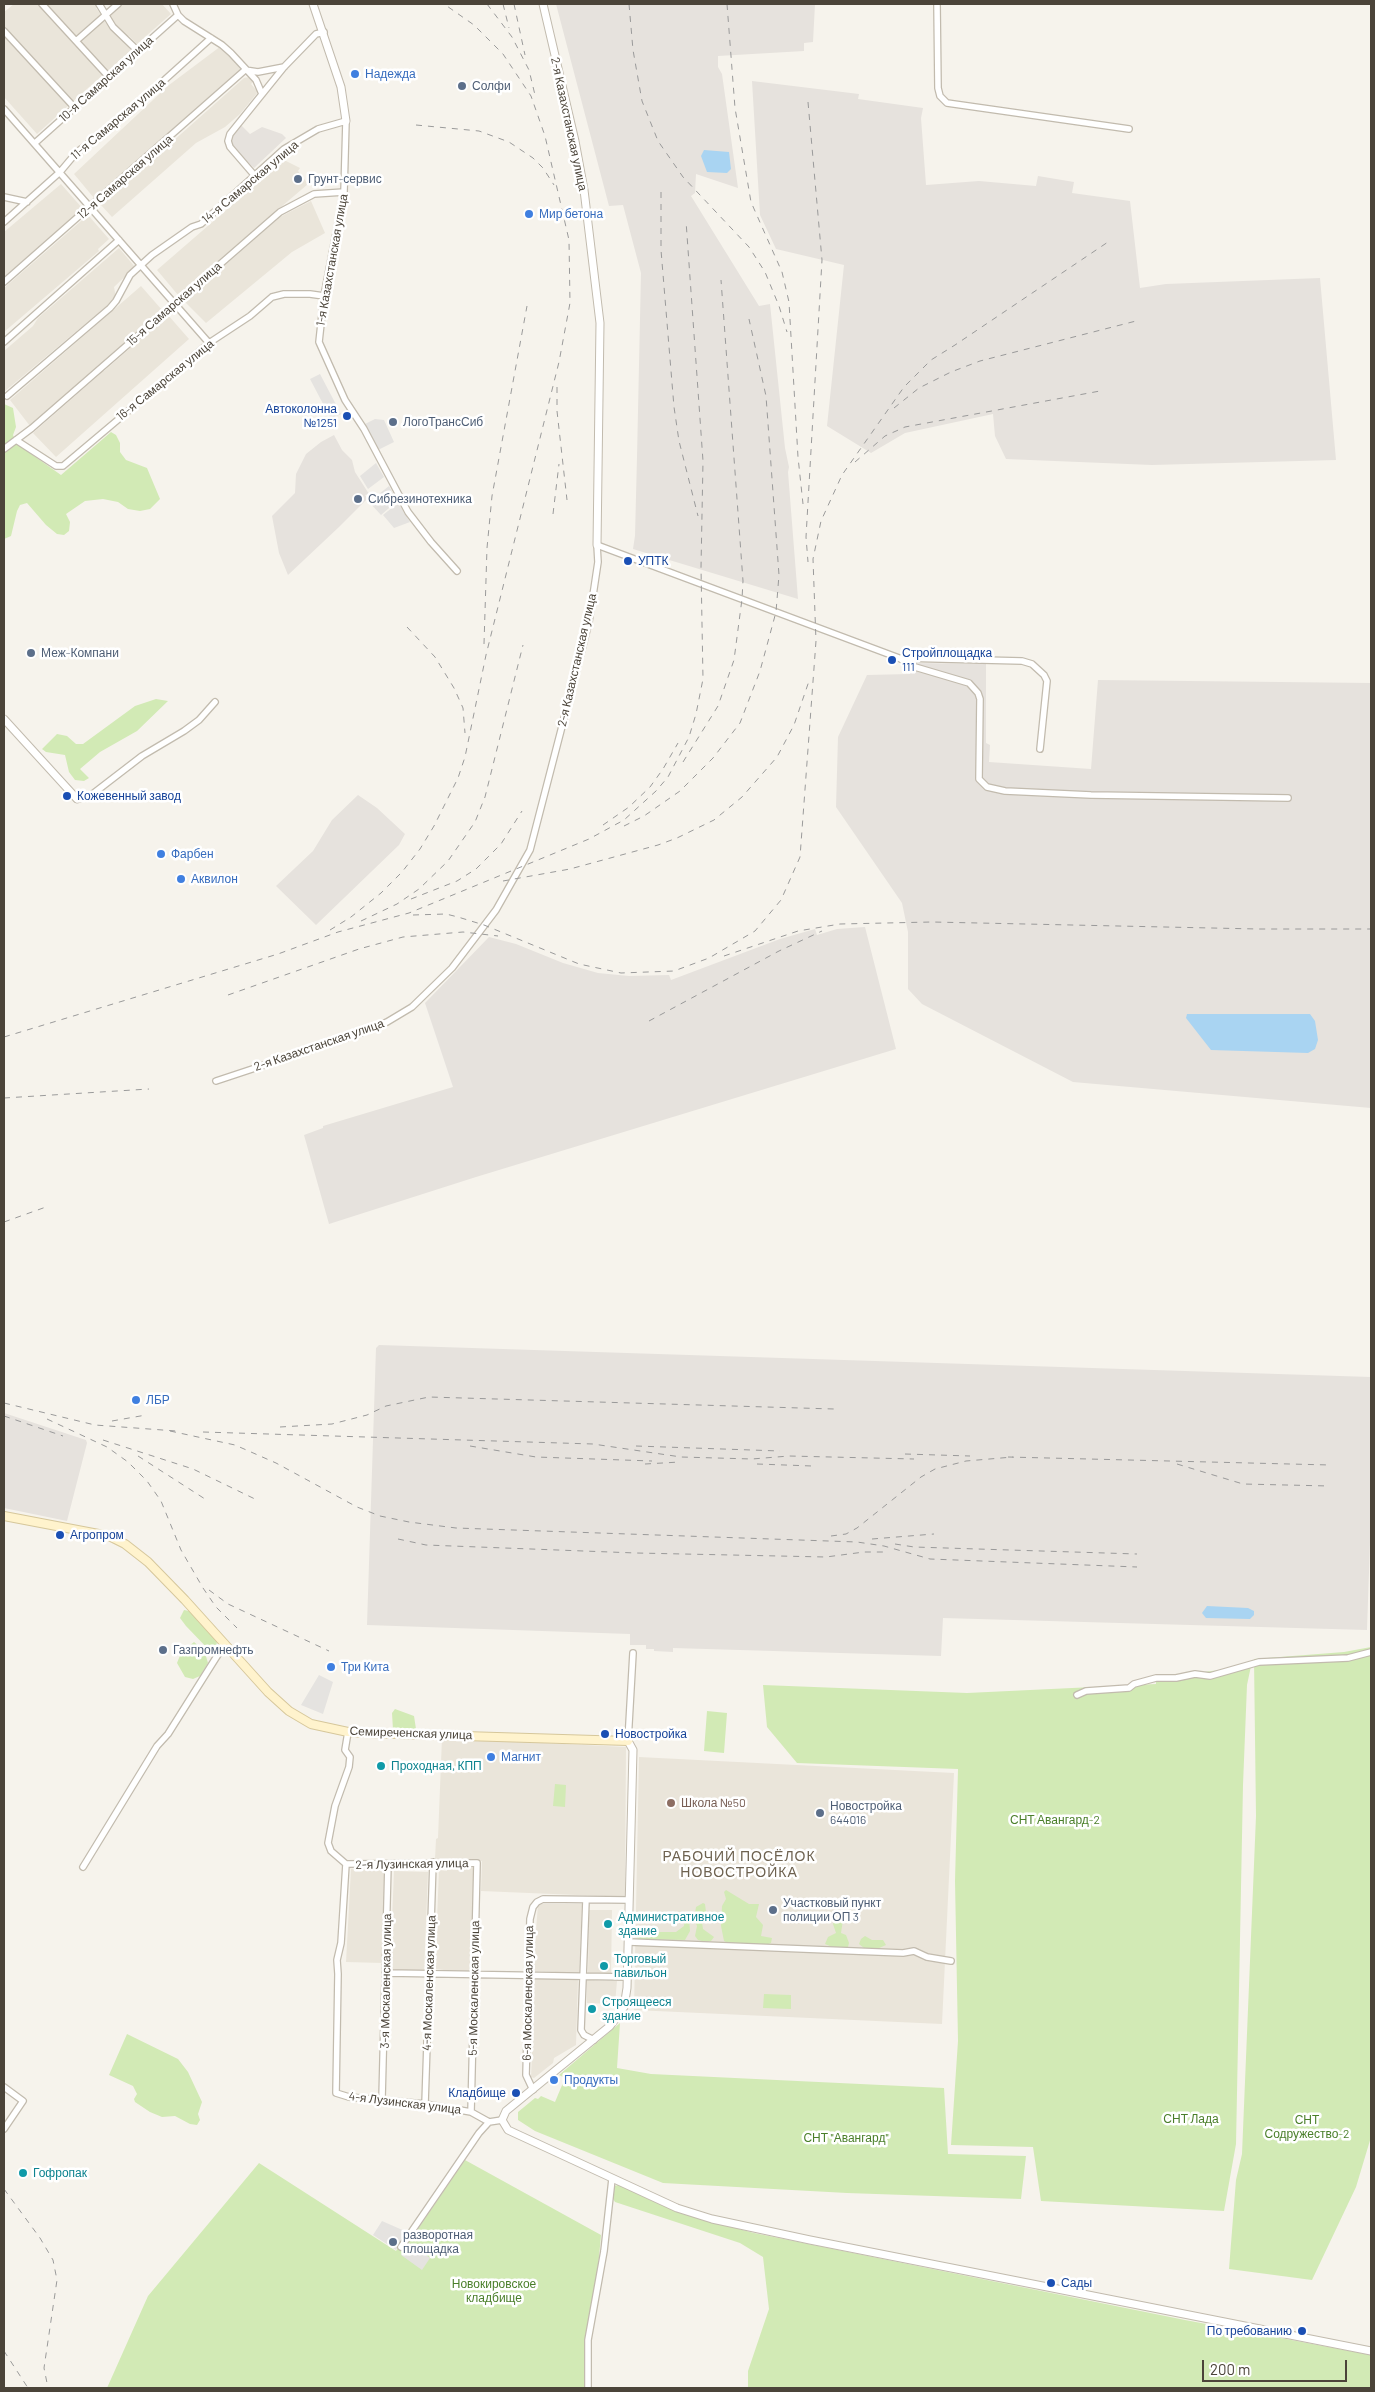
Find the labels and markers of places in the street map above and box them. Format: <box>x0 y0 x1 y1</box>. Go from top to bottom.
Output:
place label: Надежда <box>365 67 416 81</box>
marker: Надежда <box>349 68 361 80</box>
place label: Солфи <box>472 79 511 93</box>
marker: Солфи <box>456 80 468 92</box>
place label: Грунт-сервис <box>308 172 382 186</box>
marker: Грунт-сервис <box>292 173 304 185</box>
place label: Мир бетона <box>539 207 603 221</box>
marker: Мир бетона <box>523 208 535 220</box>
place label: Автоколонна №1251 <box>265 402 337 430</box>
marker: Автоколонна №1251 <box>341 410 353 422</box>
place label: ЛогоТрансСиб <box>403 415 483 429</box>
marker: ЛогоТрансСиб <box>387 416 399 428</box>
place label: Сибрезинотехника <box>368 492 472 506</box>
marker: Сибрезинотехника <box>352 493 364 505</box>
place label: УПТК <box>638 554 669 568</box>
marker: УПТК <box>622 555 634 567</box>
place label: Меж-Компани <box>41 646 119 660</box>
place label: Стройплощадка 111 <box>902 646 992 674</box>
marker: Меж-Компани <box>25 647 37 659</box>
marker: Стройплощадка 111 <box>886 654 898 666</box>
place label: Кожевенный завод <box>77 789 181 803</box>
marker: Кожевенный завод <box>61 790 73 802</box>
place label: Фарбен <box>171 847 214 861</box>
marker: Фарбен <box>155 848 167 860</box>
place label: Аквилон <box>191 872 238 886</box>
marker: Аквилон <box>175 873 187 885</box>
place label: ЛБР <box>146 1393 170 1407</box>
marker: ЛБР <box>130 1394 142 1406</box>
place label: Агропром <box>70 1528 124 1542</box>
marker: Агропром <box>54 1529 66 1541</box>
place label: Газпромнефть <box>173 1643 254 1657</box>
marker: Газпромнефть <box>157 1644 169 1656</box>
place label: Три Кита <box>341 1660 389 1674</box>
marker: Три Кита <box>325 1661 337 1673</box>
place label: Новостройка <box>615 1727 687 1741</box>
marker: Новостройка <box>599 1728 611 1740</box>
place label: Магнит <box>501 1750 541 1764</box>
marker: Магнит <box>485 1751 497 1763</box>
place label: Проходная, КПП <box>391 1759 482 1773</box>
marker: Проходная, КПП <box>375 1760 387 1772</box>
place label: Школа №50 <box>681 1796 746 1810</box>
marker: Школа №50 <box>665 1797 677 1809</box>
place label: Новостройка 644016 <box>830 1799 902 1827</box>
marker: Новостройка 644016 <box>814 1807 826 1819</box>
place label: Участковый пункт полиции ОП 3 <box>783 1896 881 1924</box>
marker: Участковый пункт полиции ОП 3 <box>767 1904 779 1916</box>
place label: Административное здание <box>618 1910 724 1938</box>
marker: Административное здание <box>602 1918 614 1930</box>
place label: Торговый павильон <box>614 1952 667 1980</box>
marker: Торговый павильон <box>598 1960 610 1972</box>
place label: Строящееся здание <box>602 1995 672 2023</box>
marker: Строящееся здание <box>586 2003 598 2015</box>
place label: Продукты <box>564 2073 618 2087</box>
marker: Продукты <box>548 2074 560 2086</box>
place label: Кладбище <box>448 2086 506 2100</box>
marker: Кладбище <box>510 2087 522 2099</box>
place label: Гофропак <box>33 2166 87 2180</box>
marker: Гофропак <box>17 2167 29 2179</box>
place label: разворотная площадка <box>403 2228 473 2256</box>
marker: разворотная площадка <box>387 2236 399 2248</box>
place label: Сады <box>1061 2276 1092 2290</box>
marker: Сады <box>1045 2277 1057 2289</box>
place label: По требованию <box>1207 2324 1292 2338</box>
marker: По требованию <box>1296 2325 1308 2337</box>

